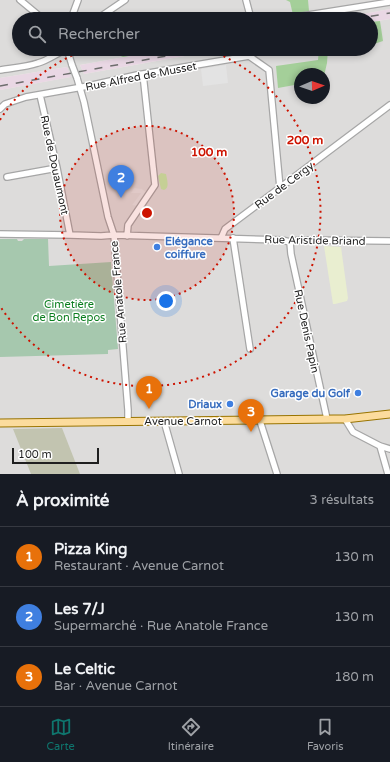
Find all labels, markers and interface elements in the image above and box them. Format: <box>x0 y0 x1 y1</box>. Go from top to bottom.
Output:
search box <box>12 12 378 56</box>
icon: search <box>26 23 48 45</box>
text: Rechercher <box>58 25 140 43</box>
street label: Rue Alfred de Musset <box>84 59 198 94</box>
north arrow <box>294 68 330 104</box>
street label: Rue de Douaumont <box>38 114 71 216</box>
text: 200 m <box>287 133 323 147</box>
text: 100 m <box>191 145 227 159</box>
street label: Rue de Cergy <box>252 159 316 212</box>
pin: 2 <box>108 165 134 198</box>
centre of rings <box>140 206 154 220</box>
street label: Rue Aristide Briand <box>264 233 366 248</box>
place label: Elégance coiffure <box>165 235 214 261</box>
street label: Rue Anatole France <box>108 240 129 344</box>
marker: Elégance coiffure <box>152 242 162 252</box>
street label: Rue Denis Papin <box>291 288 322 374</box>
your location <box>156 291 176 311</box>
park label: Cimetière de Bon Repos <box>33 298 105 324</box>
pin: 1 <box>136 376 162 409</box>
place label: Garage du Golf <box>271 387 351 401</box>
marker: Garage du Golf <box>353 388 363 398</box>
place label: Driaux <box>188 398 222 411</box>
marker: Driaux <box>225 399 235 409</box>
pin: 3 <box>238 399 264 432</box>
street label: Avenue Carnot <box>144 415 222 428</box>
scale bar <box>12 446 99 465</box>
text: 100 m <box>18 448 52 461</box>
text: À proximité <box>16 490 109 511</box>
text: 3 résultats <box>310 492 374 508</box>
text: Pizza King <box>54 540 127 558</box>
text: 1 <box>25 549 33 565</box>
text: 130 m <box>334 549 374 565</box>
text: Restaurant · Avenue Carnot <box>54 558 224 574</box>
text: Les 7/J <box>54 600 105 618</box>
text: 2 <box>25 609 33 625</box>
text: 130 m <box>334 609 374 625</box>
text: Supermarché · Rue Anatole France <box>54 618 268 634</box>
text: Le Celtic <box>54 660 115 678</box>
text: 3 <box>25 669 33 685</box>
text: 180 m <box>334 669 374 685</box>
text: Bar · Avenue Carnot <box>54 678 177 694</box>
tab: Carte <box>46 716 75 753</box>
tab: Itinéraire <box>168 716 214 753</box>
tab: Favoris <box>307 716 344 753</box>

